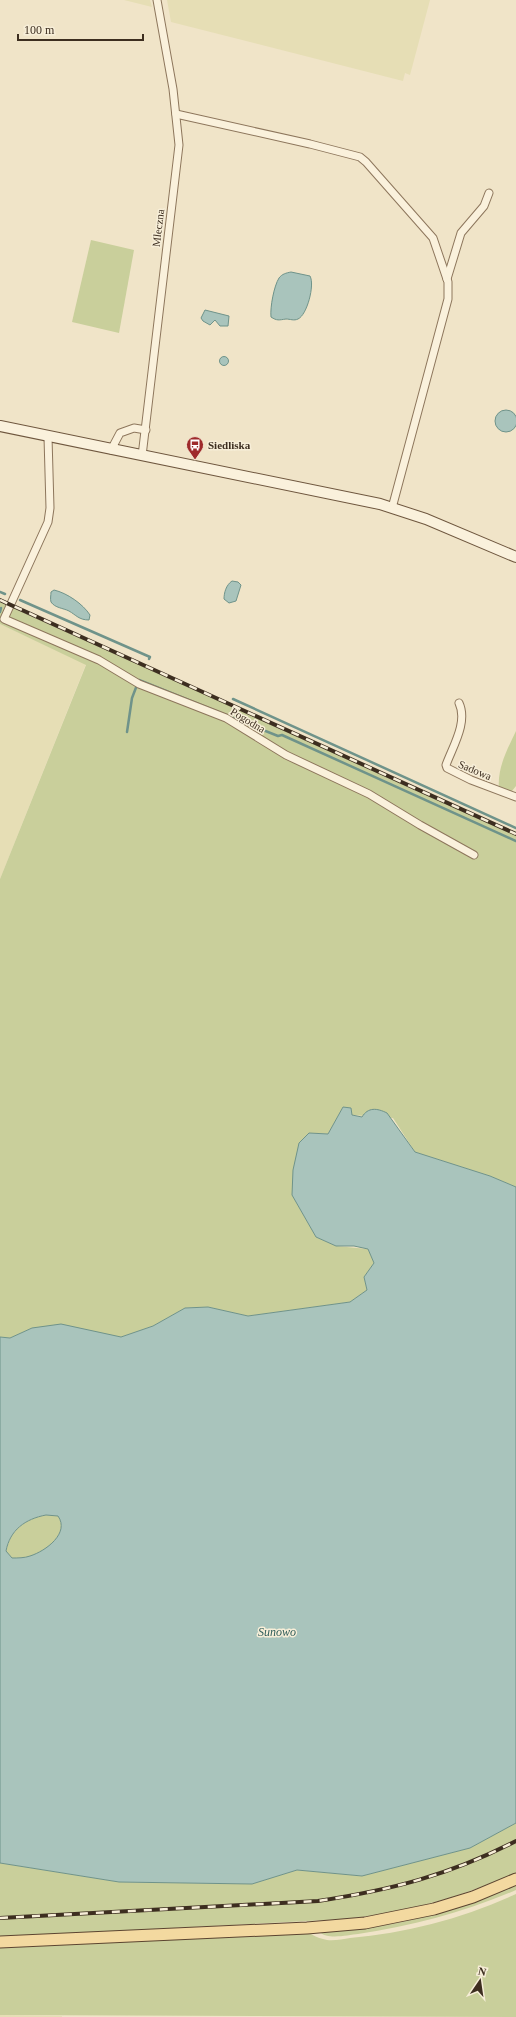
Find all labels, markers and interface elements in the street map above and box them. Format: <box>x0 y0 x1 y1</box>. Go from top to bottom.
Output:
scale bar <box>18 16 143 42</box>
text: 100 m <box>24 23 55 37</box>
street label: Mleczna <box>150 208 166 248</box>
bus stop icon: Siedliska <box>185 435 205 460</box>
place label: Siedliska <box>208 439 251 451</box>
street label: Pogodna <box>228 705 268 735</box>
street label: Sadowa <box>457 758 493 782</box>
water label: Sunowo <box>258 1625 296 1639</box>
north arrow <box>460 1961 500 2001</box>
text: N <box>477 1965 488 1978</box>

